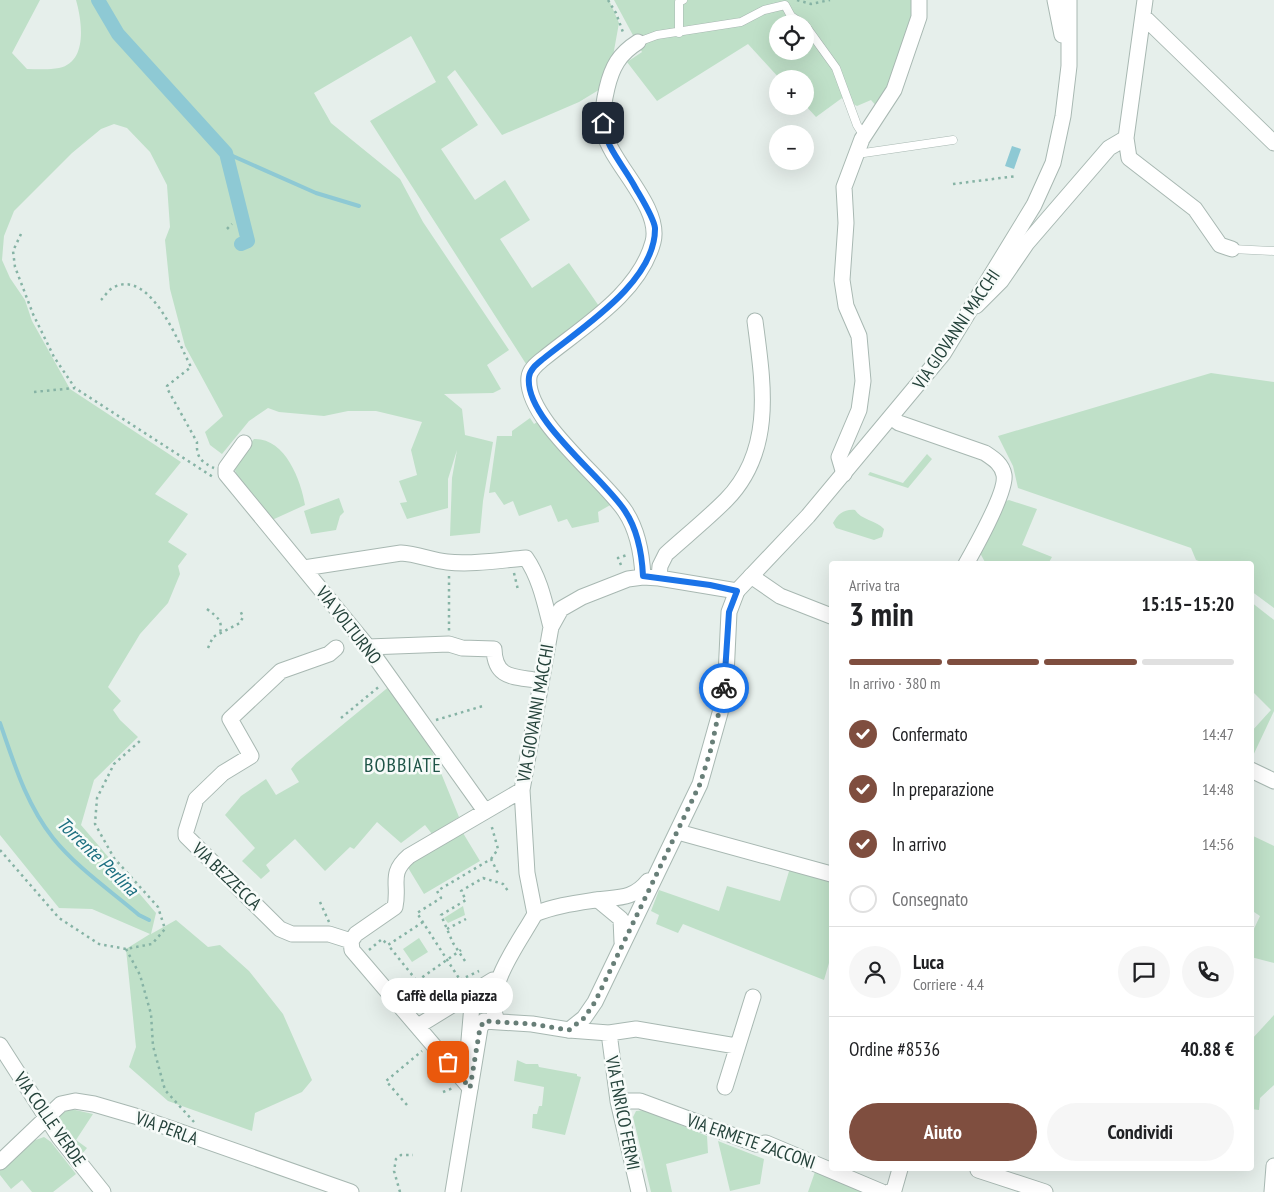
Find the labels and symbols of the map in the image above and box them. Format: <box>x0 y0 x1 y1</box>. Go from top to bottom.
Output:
pin <box>582 102 624 144</box>
street label: VIA GIOVANNI MACCHI <box>907 265 1005 394</box>
street label: VIA VOLTURNO <box>311 581 387 669</box>
street label: VIA GIOVANNI MACCHI <box>511 642 558 785</box>
courier <box>699 663 749 713</box>
district label: BOBBIATE <box>364 752 442 778</box>
water label: Torrente Perlina <box>52 811 145 902</box>
street label: VIA BEZZECCA <box>187 837 267 915</box>
callout: Caffè della piazza <box>382 977 514 1012</box>
pin <box>427 1041 469 1083</box>
street label: VIA ENRICO FERMI <box>600 1053 645 1172</box>
street label: VIA COLLE VERDE <box>8 1067 91 1171</box>
street label: VIA PERLA <box>132 1106 202 1150</box>
street label: VIA ERMETE ZACCONI <box>683 1108 818 1174</box>

